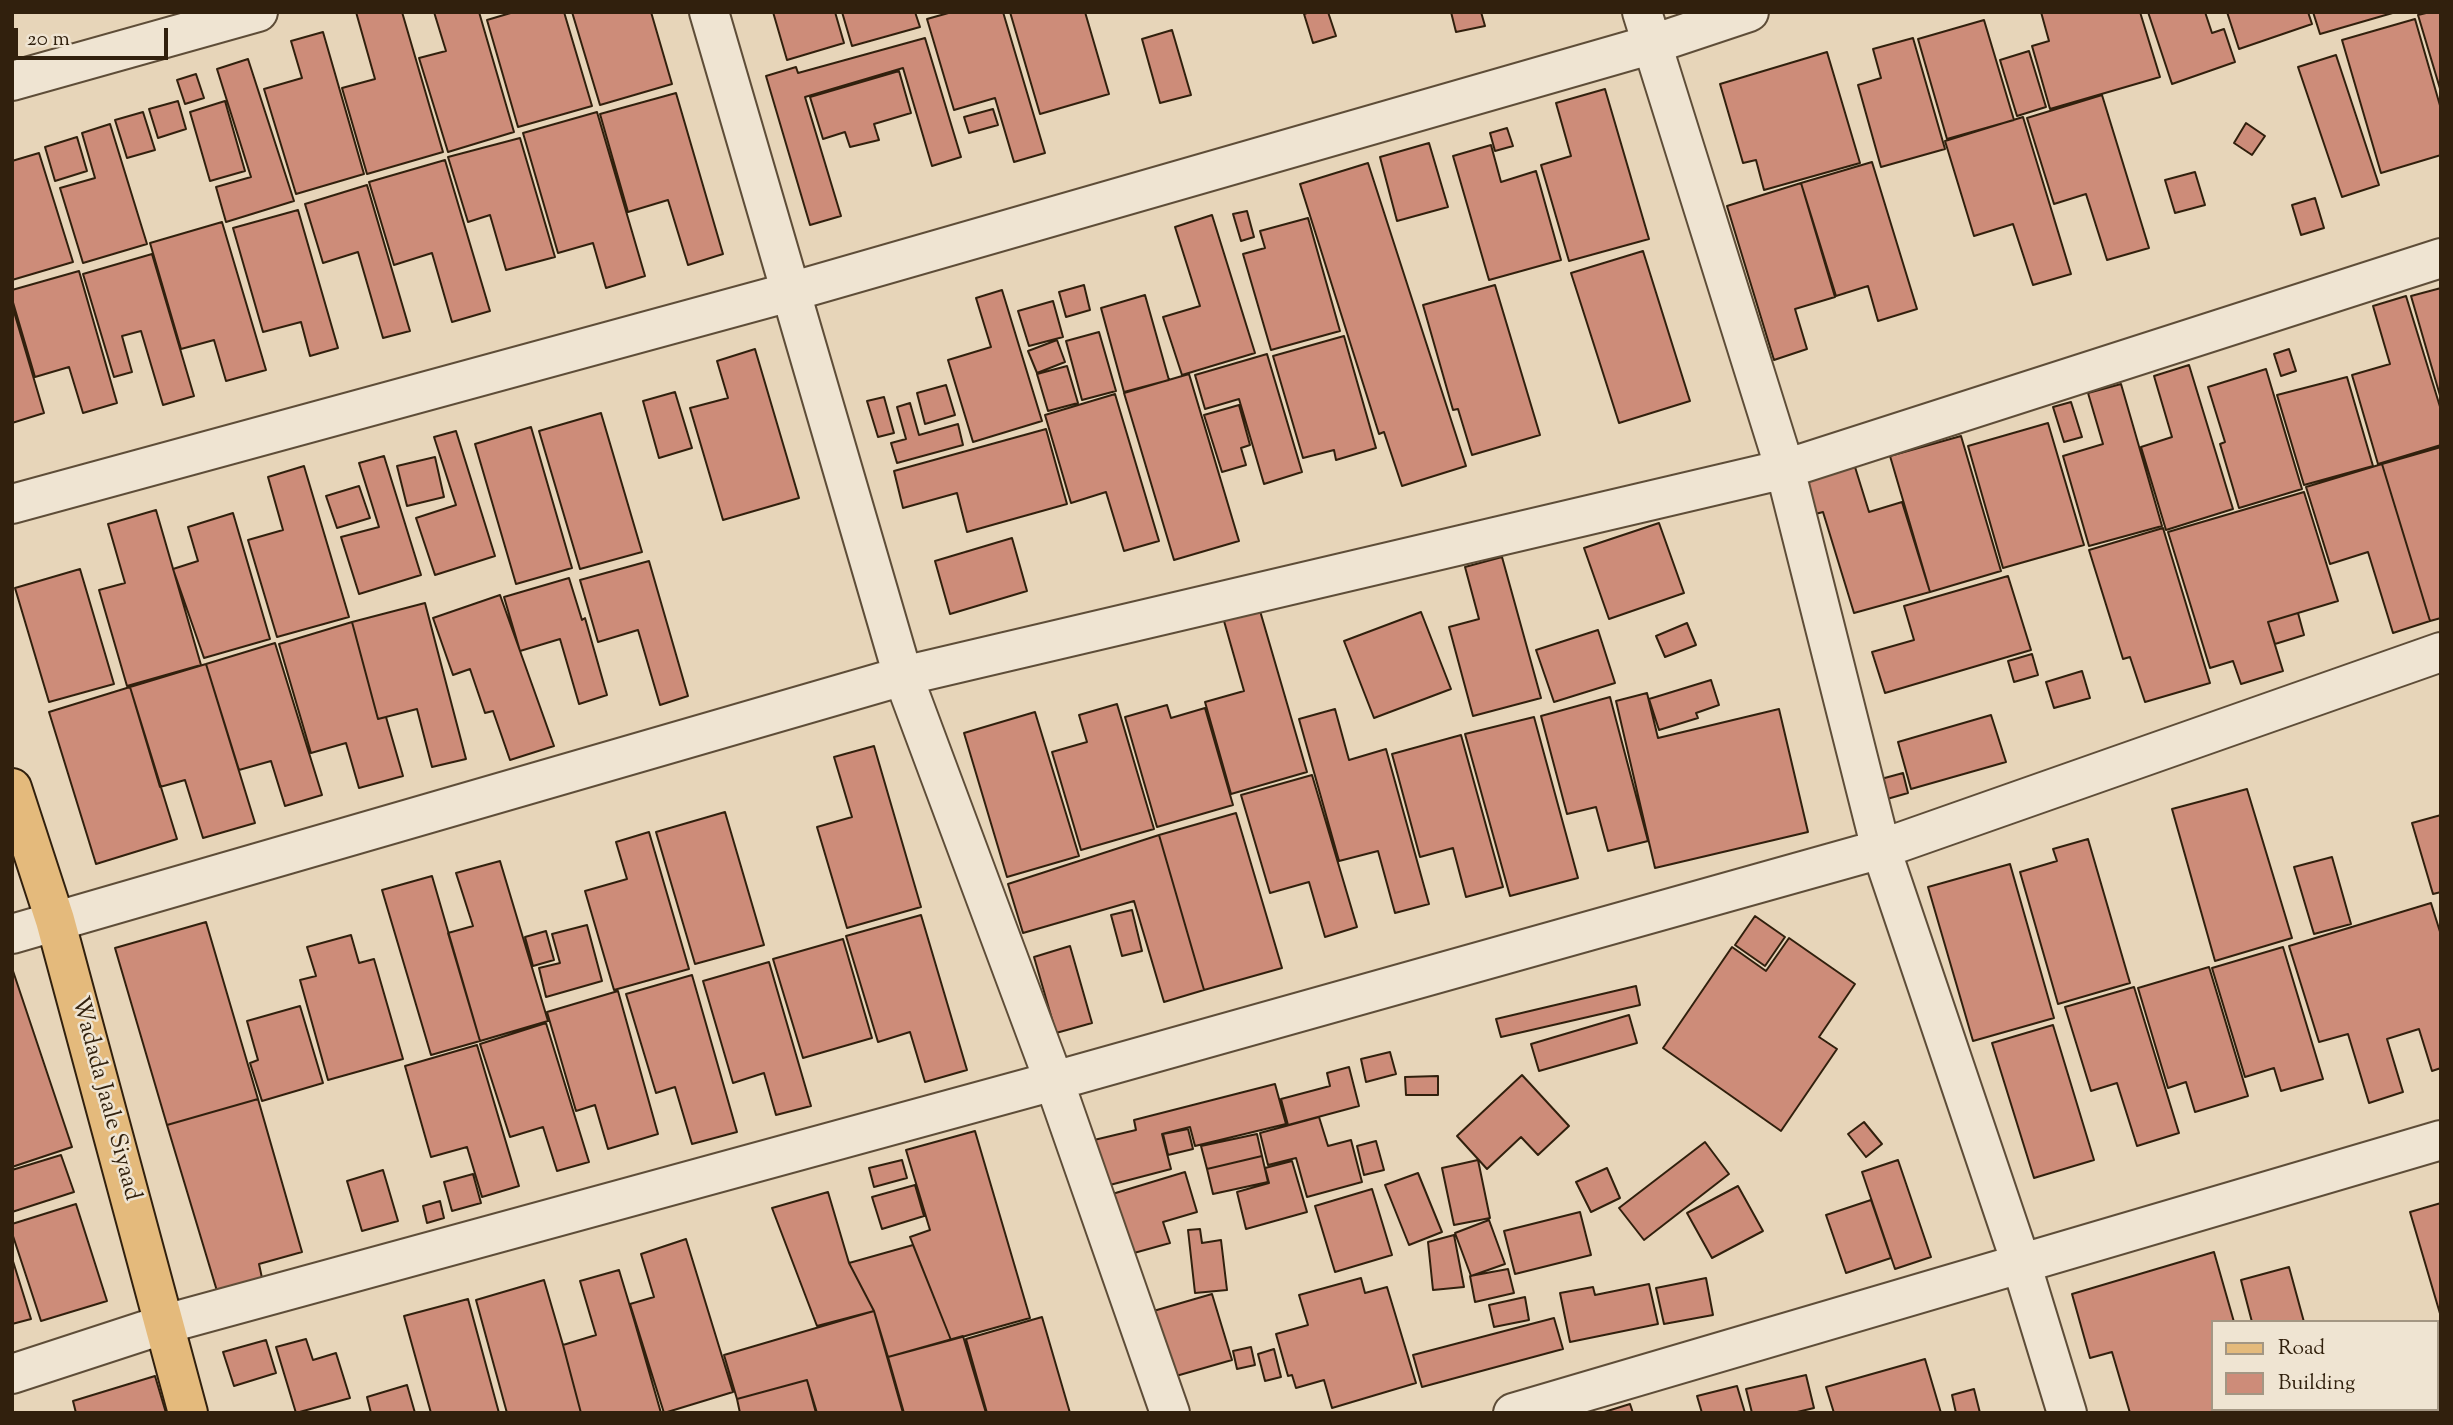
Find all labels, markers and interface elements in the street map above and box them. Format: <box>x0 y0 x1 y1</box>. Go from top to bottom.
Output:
scale bar <box>18 14 172 58</box>
text: 20 m <box>27 25 70 55</box>
street label: Wadada Jaale Siyaad <box>63 994 145 1204</box>
legend <box>2212 1320 2439 1411</box>
text: Road <box>2278 1334 2325 1364</box>
text: Building <box>2278 1369 2355 1399</box>

